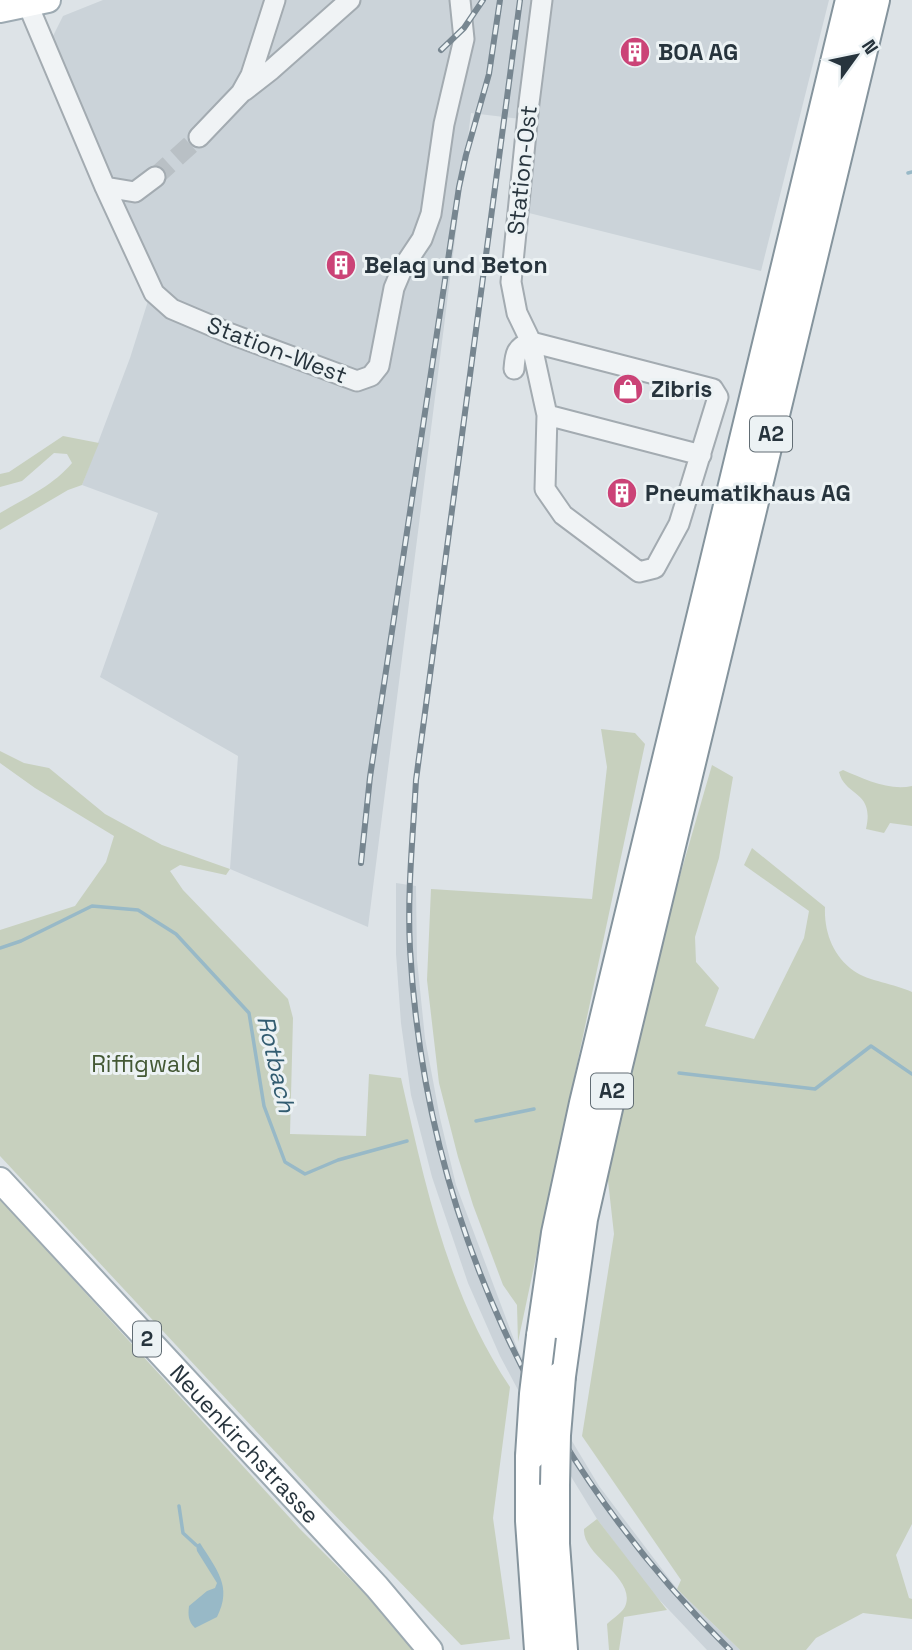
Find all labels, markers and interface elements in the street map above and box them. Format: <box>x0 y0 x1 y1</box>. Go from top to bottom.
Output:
north arrow <box>821 21 891 91</box>
building icon: BOA AG <box>618 35 652 69</box>
text: N <box>856 35 884 59</box>
place label: BOA AG <box>658 37 738 67</box>
street label: Station-Ost <box>500 104 544 236</box>
building icon: Belag und Beton <box>324 248 358 282</box>
place label: Belag und Beton <box>364 250 548 280</box>
street label: Station-West <box>203 310 351 390</box>
shop icon: Zibris <box>611 372 645 406</box>
place label: Zibris <box>651 374 712 404</box>
road number: A2 <box>750 416 792 452</box>
building icon: Pneumatikhaus AG <box>605 476 639 510</box>
place label: Pneumatikhaus AG <box>645 478 851 508</box>
water label: Rotbach <box>250 1012 303 1117</box>
park label: Riffigwald <box>91 1049 201 1079</box>
road number: A2 <box>591 1074 633 1108</box>
road number: 2 <box>133 1322 161 1356</box>
street label: Neuenkirchstrasse <box>163 1358 326 1530</box>

